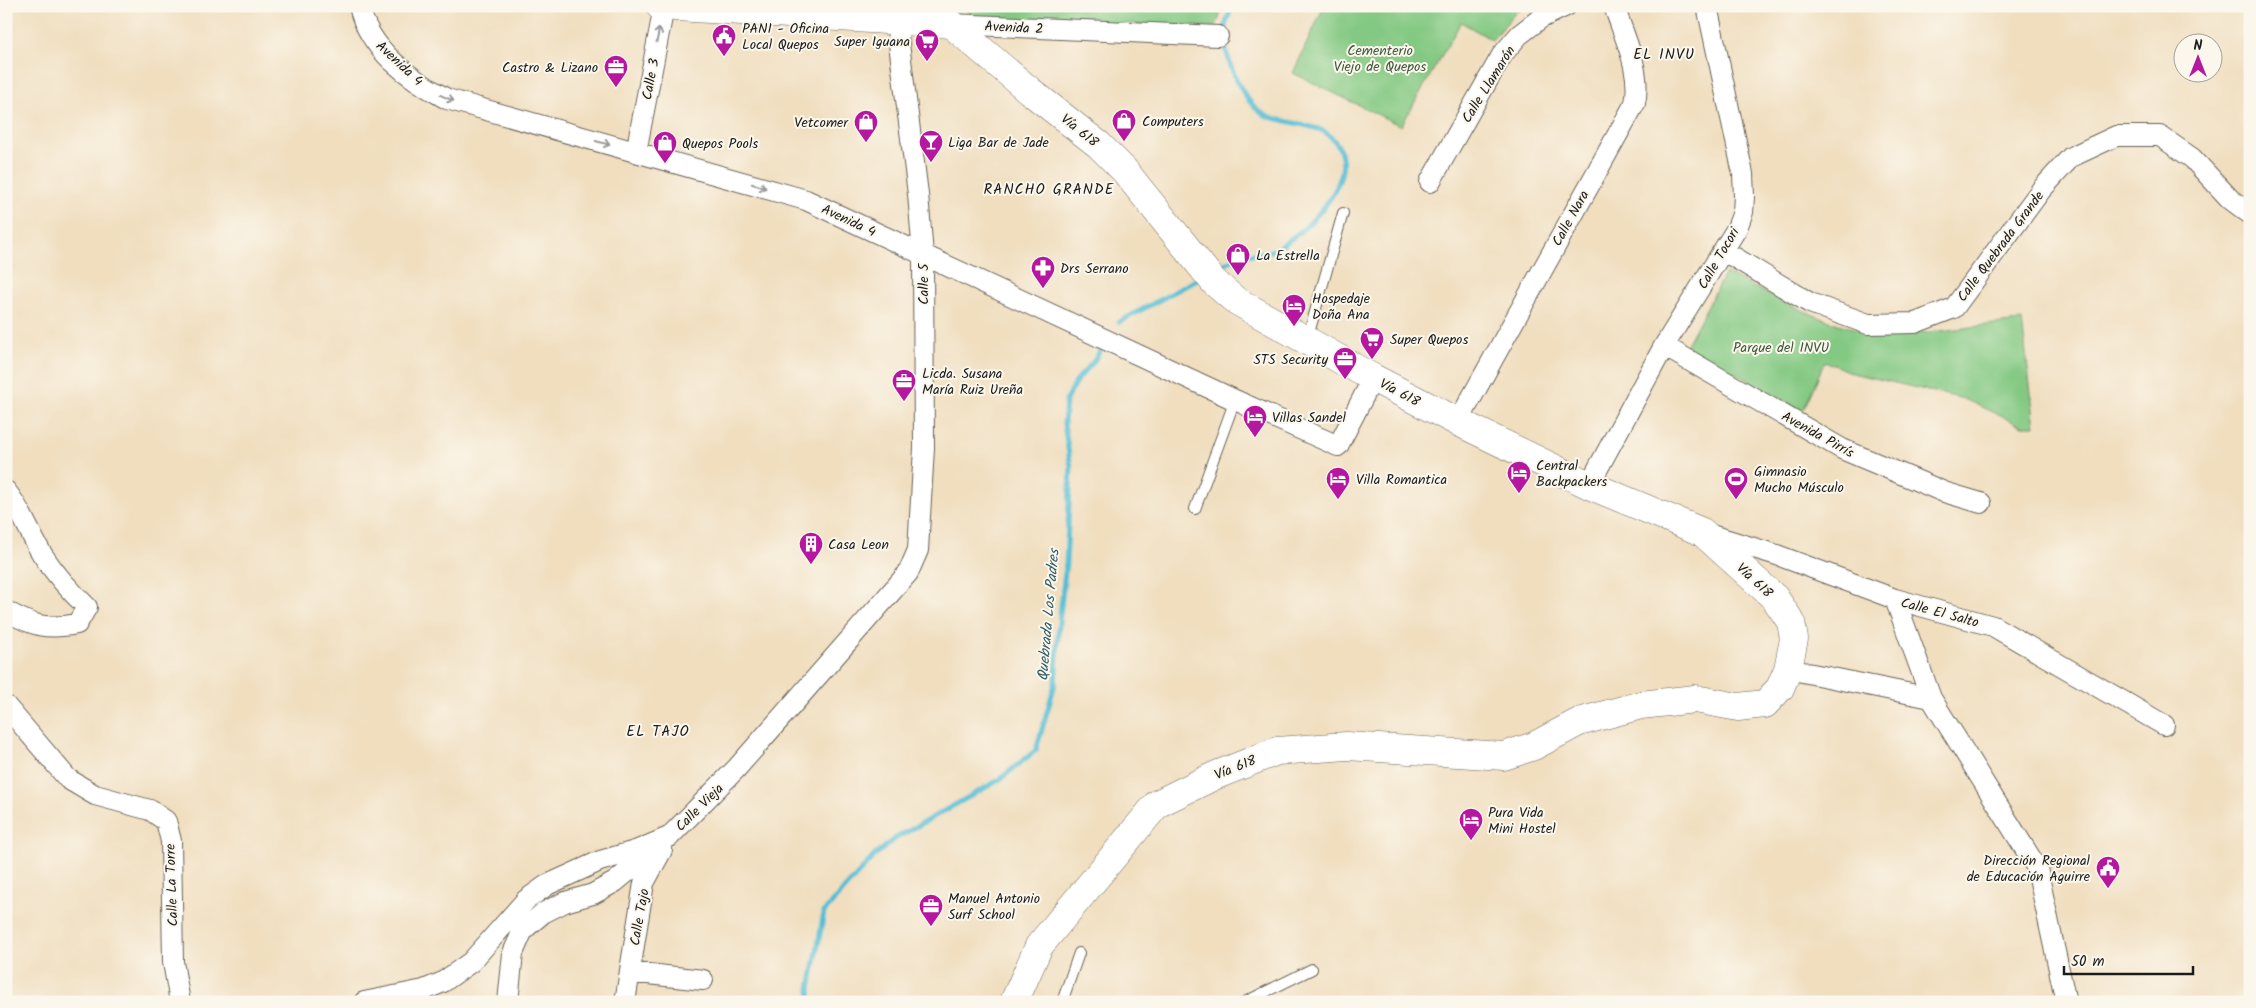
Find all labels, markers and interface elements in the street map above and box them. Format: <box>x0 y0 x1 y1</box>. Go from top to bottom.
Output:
street label: Avenida 2 <box>984 15 1044 41</box>
place label: PANI - Oficina Local Quepos <box>742 18 829 56</box>
public building icon: PANI - Oficina Local Quepos <box>711 23 737 57</box>
one-way arrow <box>654 28 664 44</box>
supermarket icon: Super Iguana <box>914 28 940 62</box>
place label: Super Iguana <box>834 31 910 53</box>
north arrow <box>2174 32 2224 82</box>
text: N <box>2194 35 2203 57</box>
street label: Avenida 4 <box>370 36 428 92</box>
park label: Cementerio Viejo de Quepos <box>1334 40 1426 78</box>
street label: Calle Llamarón <box>1456 42 1521 127</box>
district label: EL INVU <box>1633 43 1695 67</box>
office icon: Castro & Lizano <box>603 54 629 88</box>
place label: Castro & Lizano <box>502 57 598 79</box>
street label: Calle 3 <box>636 57 666 102</box>
one-way arrow <box>439 94 454 104</box>
shop icon: Computers <box>1111 108 1137 142</box>
shop icon: Vetcomer <box>853 109 879 143</box>
street label: Vía 618 <box>1056 109 1104 153</box>
place label: Computers <box>1142 111 1204 133</box>
place label: Vetcomer <box>794 112 849 134</box>
bar icon: Liga Bar de Jade <box>918 129 944 163</box>
shop icon: Quepos Pools <box>652 130 678 164</box>
place label: Liga Bar de Jade <box>948 132 1050 154</box>
place label: Quepos Pools <box>682 133 758 155</box>
one-way arrow <box>594 138 610 148</box>
district label: RANCHO GRANDE <box>984 178 1115 202</box>
one-way arrow <box>751 182 767 192</box>
street label: Calle Nara <box>1546 186 1595 250</box>
street label: Calle Quebrada Grande <box>1952 186 2050 307</box>
street label: Avenida 4 <box>817 199 880 243</box>
street label: Calle Tocori <box>1692 223 1746 293</box>
shop icon: La Estrella <box>1225 242 1251 276</box>
place label: La Estrella <box>1256 245 1320 267</box>
pharmacy icon: Drs Serrano <box>1030 255 1056 289</box>
place label: Drs Serrano <box>1060 258 1129 280</box>
street label: Calle 5 <box>913 262 935 305</box>
place label: Hospedaje Doña Ana <box>1312 288 1371 326</box>
hotel icon: Hospedaje Doña Ana <box>1281 293 1307 327</box>
supermarket icon: Super Quepos <box>1359 326 1385 360</box>
place label: Super Quepos <box>1390 329 1468 351</box>
park label: Parque del INVU <box>1733 337 1829 359</box>
office icon: STS Security <box>1332 346 1358 380</box>
place label: STS Security <box>1253 349 1328 371</box>
place label: Licda. Susana María Ruiz Ureña <box>922 363 1023 401</box>
office icon: Licda. Susana María Ruiz Ureña <box>891 368 917 402</box>
street label: Vía 618 <box>1375 373 1424 413</box>
hotel icon: Villas Sandel <box>1242 404 1268 438</box>
street label: Avenida Pirrís <box>1777 406 1858 464</box>
place label: Villas Sandel <box>1272 407 1347 429</box>
place label: Central Backpackers <box>1536 455 1607 493</box>
hotel icon: Central Backpackers <box>1506 460 1532 494</box>
place label: Gimnasio Mucho Músculo <box>1754 461 1844 499</box>
hotel icon: Villa Romantica <box>1325 466 1351 500</box>
sports icon: Gimnasio Mucho Músculo <box>1723 466 1749 500</box>
place label: Villa Romantica <box>1356 469 1447 491</box>
building icon: Casa Leon <box>798 531 824 565</box>
place label: Casa Leon <box>828 534 889 556</box>
water label: Quebrada Los Padres <box>1031 547 1067 682</box>
street label: Vía 618 <box>1731 558 1778 604</box>
street label: Calle El Salto <box>1898 592 1981 634</box>
district label: EL TAJO <box>626 720 690 744</box>
street label: Vía 618 <box>1211 749 1260 786</box>
street label: Calle Vieja <box>670 778 729 837</box>
place label: Pura Vida Mini Hostel <box>1488 802 1556 840</box>
hotel icon: Pura Vida Mini Hostel <box>1458 807 1484 841</box>
street label: Calle La Torre <box>160 842 184 927</box>
place label: Dirección Regional de Educación Aguirre <box>1967 850 2091 888</box>
public building icon: Dirección Regional de Educación Aguirre <box>2095 855 2121 889</box>
street label: Calle Tajo <box>624 887 656 947</box>
place label: Manuel Antonio Surf School <box>948 888 1040 926</box>
office icon: Manuel Antonio Surf School <box>918 893 944 927</box>
scale bar <box>2064 943 2192 975</box>
text: 50 m <box>2071 950 2105 974</box>

